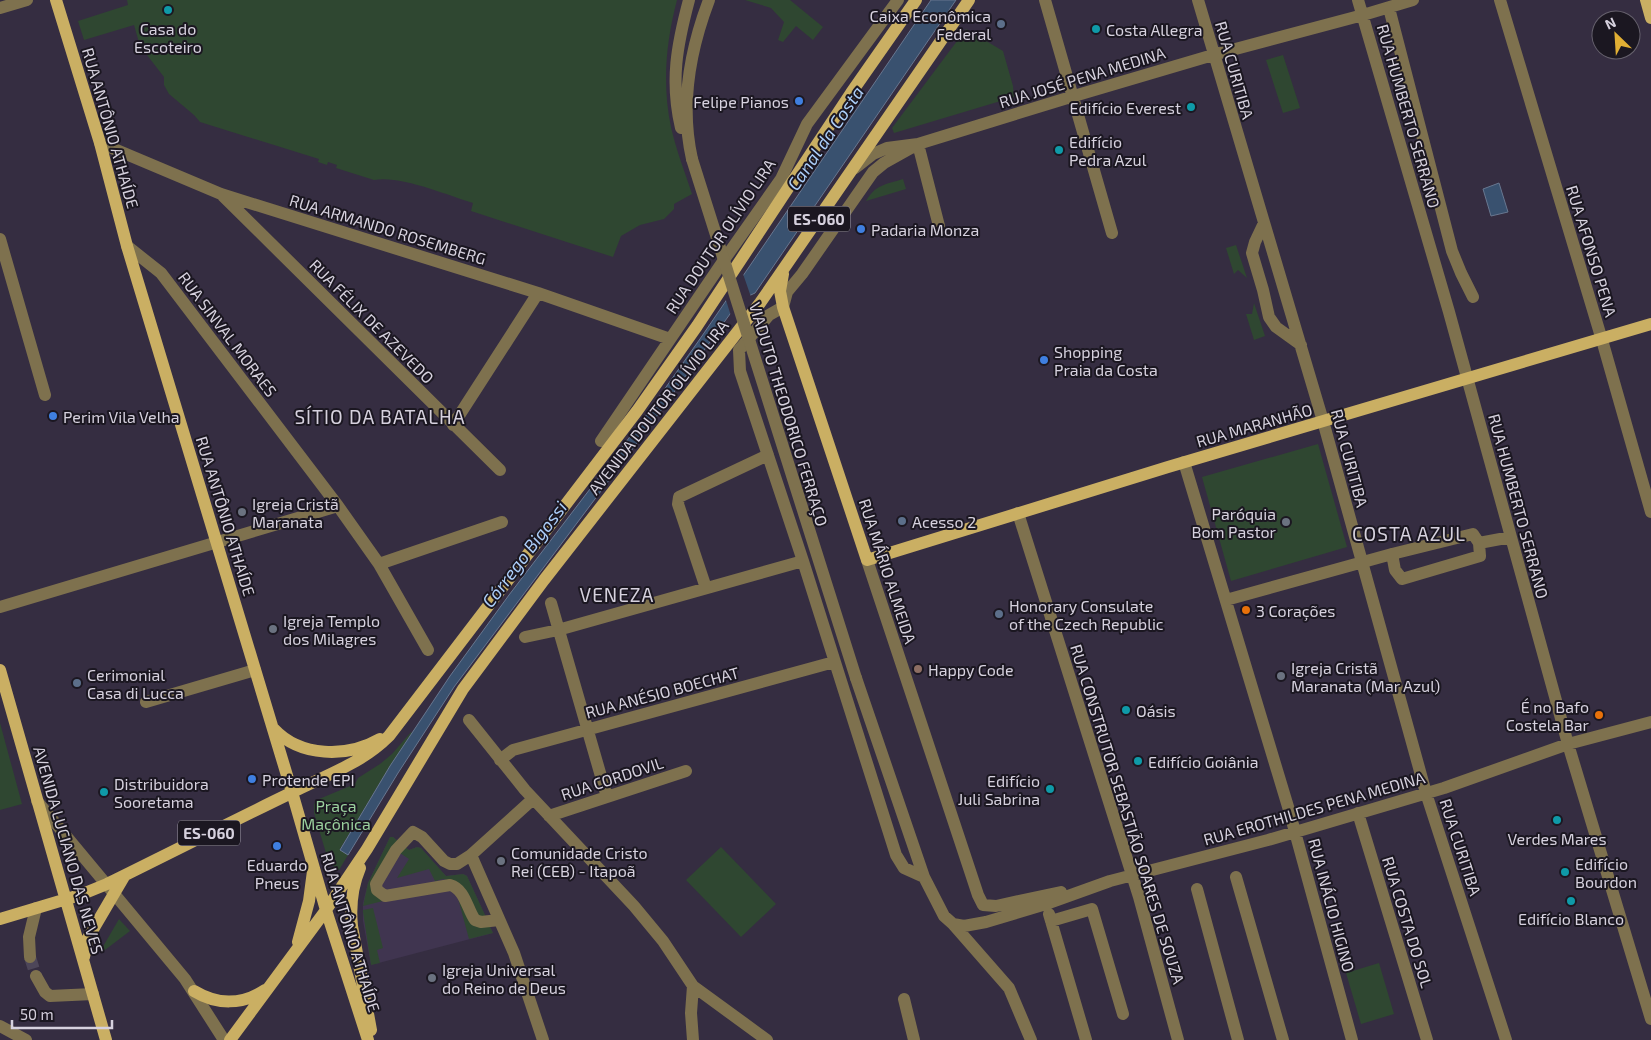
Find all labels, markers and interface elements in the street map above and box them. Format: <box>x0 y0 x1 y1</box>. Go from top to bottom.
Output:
marker: Casa do Escoteiro <box>162 4 174 16</box>
place label: Caixa Econômica Federal <box>870 6 991 43</box>
north arrow <box>1591 10 1641 60</box>
text: N <box>1602 13 1618 33</box>
marker: Caixa Econômica Federal <box>995 18 1007 30</box>
place label: Casa do Escoteiro <box>134 19 202 56</box>
street label: RUA CURITIBA <box>1212 19 1258 121</box>
place label: Costa Allegra <box>1106 20 1203 39</box>
street label: RUA HUMBERTO SERRANO <box>1374 22 1444 210</box>
marker: Costa Allegra <box>1090 23 1102 35</box>
street label: RUA JOSÉ PENA MEDINA <box>997 43 1167 111</box>
street label: RUA ANTÔNIO ATHAÍDE <box>79 45 143 211</box>
water label: Canal da Costa <box>782 82 868 194</box>
place label: Felipe Pianos <box>693 92 789 111</box>
marker: Felipe Pianos <box>793 95 805 107</box>
place label: Edifício Everest <box>1069 98 1181 117</box>
marker: Edifício Everest <box>1185 101 1197 113</box>
place label: Edifício Pedra Azul <box>1069 132 1147 169</box>
marker: Edifício Pedra Azul <box>1053 144 1065 156</box>
street label: RUA DOUTOR OLÍVIO LIRA <box>661 155 779 317</box>
street label: RUA AFONSO PENA <box>1563 183 1621 319</box>
street label: RUA ARMANDO ROSEMBERG <box>287 190 489 268</box>
road number: ES-060 <box>788 206 850 232</box>
place label: Padaria Monza <box>871 220 979 239</box>
marker: Padaria Monza <box>855 223 867 235</box>
street label: RUA FÉLIX DE AZEVEDO <box>306 255 438 387</box>
street label: RUA SINVAL MORAES <box>175 268 281 400</box>
street label: VIADUTO THEODORICO FERRAÇO <box>745 300 832 529</box>
street label: AVENIDA DOUTOR OLÍVIO LIRA <box>584 316 732 498</box>
place label: Shopping Praia da Costa <box>1054 342 1158 379</box>
marker: Shopping Praia da Costa <box>1038 354 1050 366</box>
street label: RUA MARANHÃO <box>1194 399 1314 451</box>
district label: SÍTIO DA BATALHA <box>294 405 466 428</box>
place label: Perim Vila Velha <box>63 407 180 426</box>
street label: RUA CURITIBA <box>1328 407 1372 509</box>
marker: Perim Vila Velha <box>47 410 59 422</box>
street label: RUA HUMBERTO SERRANO <box>1485 412 1553 600</box>
street label: RUA ANTÔNIO ATHAÍDE <box>193 434 259 598</box>
place label: Igreja Cristã Maranata <box>252 494 339 531</box>
water label: Córrego Bigossi <box>477 496 571 611</box>
street label: RUA MÁRIO ALMEIDA <box>856 496 920 646</box>
place label: Paróquia Bom Pastor <box>1192 504 1277 541</box>
marker: Igreja Cristã Maranata <box>236 506 248 518</box>
place label: Acesso 2 <box>912 512 976 531</box>
marker: Acesso 2 <box>896 515 908 527</box>
marker: Paróquia Bom Pastor <box>1280 516 1292 528</box>
district label: COSTA AZUL <box>1352 522 1466 545</box>
district label: VENEZA <box>580 583 654 606</box>
place label: Honorary Consulate of the Czech Republic <box>1009 596 1164 633</box>
place label: 3 Corações <box>1256 601 1335 621</box>
marker: 3 Corações <box>1240 604 1252 616</box>
marker: Honorary Consulate of the Czech Republic <box>993 608 1005 620</box>
place label: Igreja Templo dos Milagres <box>283 611 380 648</box>
marker: Igreja Templo dos Milagres <box>267 623 279 635</box>
street label: RUA CONSTRUTOR SEBASTIÃO SOARES DE SOUZA <box>1067 642 1189 986</box>
place label: Igreja Cristã Maranata (Mar Azul) <box>1291 658 1440 695</box>
place label: Happy Code <box>928 660 1014 679</box>
street label: RUA ANÉSIO BOECHAT <box>583 662 741 722</box>
marker: Happy Code <box>912 663 924 675</box>
place label: Cerimonial Casa di Lucca <box>87 665 184 702</box>
marker: Igreja Cristã Maranata (Mar Azul) <box>1275 670 1287 682</box>
marker: Cerimonial Casa di Lucca <box>71 677 83 689</box>
place label: É no Bafo Costela Bar <box>1506 697 1590 734</box>
place label: Oásis <box>1136 701 1176 720</box>
marker: Oásis <box>1120 704 1132 716</box>
marker: É no Bafo Costela Bar <box>1593 709 1605 721</box>
street label: AVENIDA LUCIANO DAS NEVES <box>30 744 108 956</box>
place label: Edifício Goiânia <box>1148 752 1259 771</box>
street label: RUA CORDOVIL <box>558 753 666 803</box>
marker: Edifício Goiânia <box>1132 755 1144 767</box>
street label: RUA EROTHILDES PENA MEDINA <box>1201 767 1427 849</box>
place label: Protende EPI <box>262 770 355 789</box>
place label: Edifício Juli Sabrina <box>958 771 1040 808</box>
marker: Protende EPI <box>246 773 258 785</box>
place label: Distribuidora Sooretama <box>114 774 209 811</box>
marker: Edifício Juli Sabrina <box>1044 783 1056 795</box>
marker: Distribuidora Sooretama <box>98 786 110 798</box>
park label: Praça Maçônica <box>301 796 371 834</box>
street label: RUA CURITIBA <box>1436 796 1486 898</box>
marker: Verdes Mares <box>1551 814 1563 826</box>
road number: ES-060 <box>178 820 240 846</box>
place label: Verdes Mares <box>1507 829 1607 848</box>
street label: RUA INÁCIO HIGINO <box>1305 836 1359 974</box>
marker: Eduardo Pneus <box>271 840 283 852</box>
place label: Comunidade Cristo Rei (CEB) - Itapoã <box>511 843 648 880</box>
street label: RUA ANTÔNIO ATHAÍDE <box>318 850 384 1014</box>
street label: RUA COSTA DO SOL <box>1379 854 1437 990</box>
place label: Edifício Bourdon <box>1575 854 1637 891</box>
place label: Eduardo Pneus <box>247 855 307 892</box>
marker: Comunidade Cristo Rei (CEB) - Itapoã <box>495 855 507 867</box>
marker: Edifício Bourdon <box>1559 866 1571 878</box>
marker: Edifício Blanco <box>1565 895 1577 907</box>
place label: Edifício Blanco <box>1518 909 1624 928</box>
place label: Igreja Universal do Reino de Deus <box>442 960 566 997</box>
marker: Igreja Universal do Reino de Deus <box>426 972 438 984</box>
scale bar <box>12 998 112 1030</box>
text: 50 m <box>20 1005 54 1023</box>

